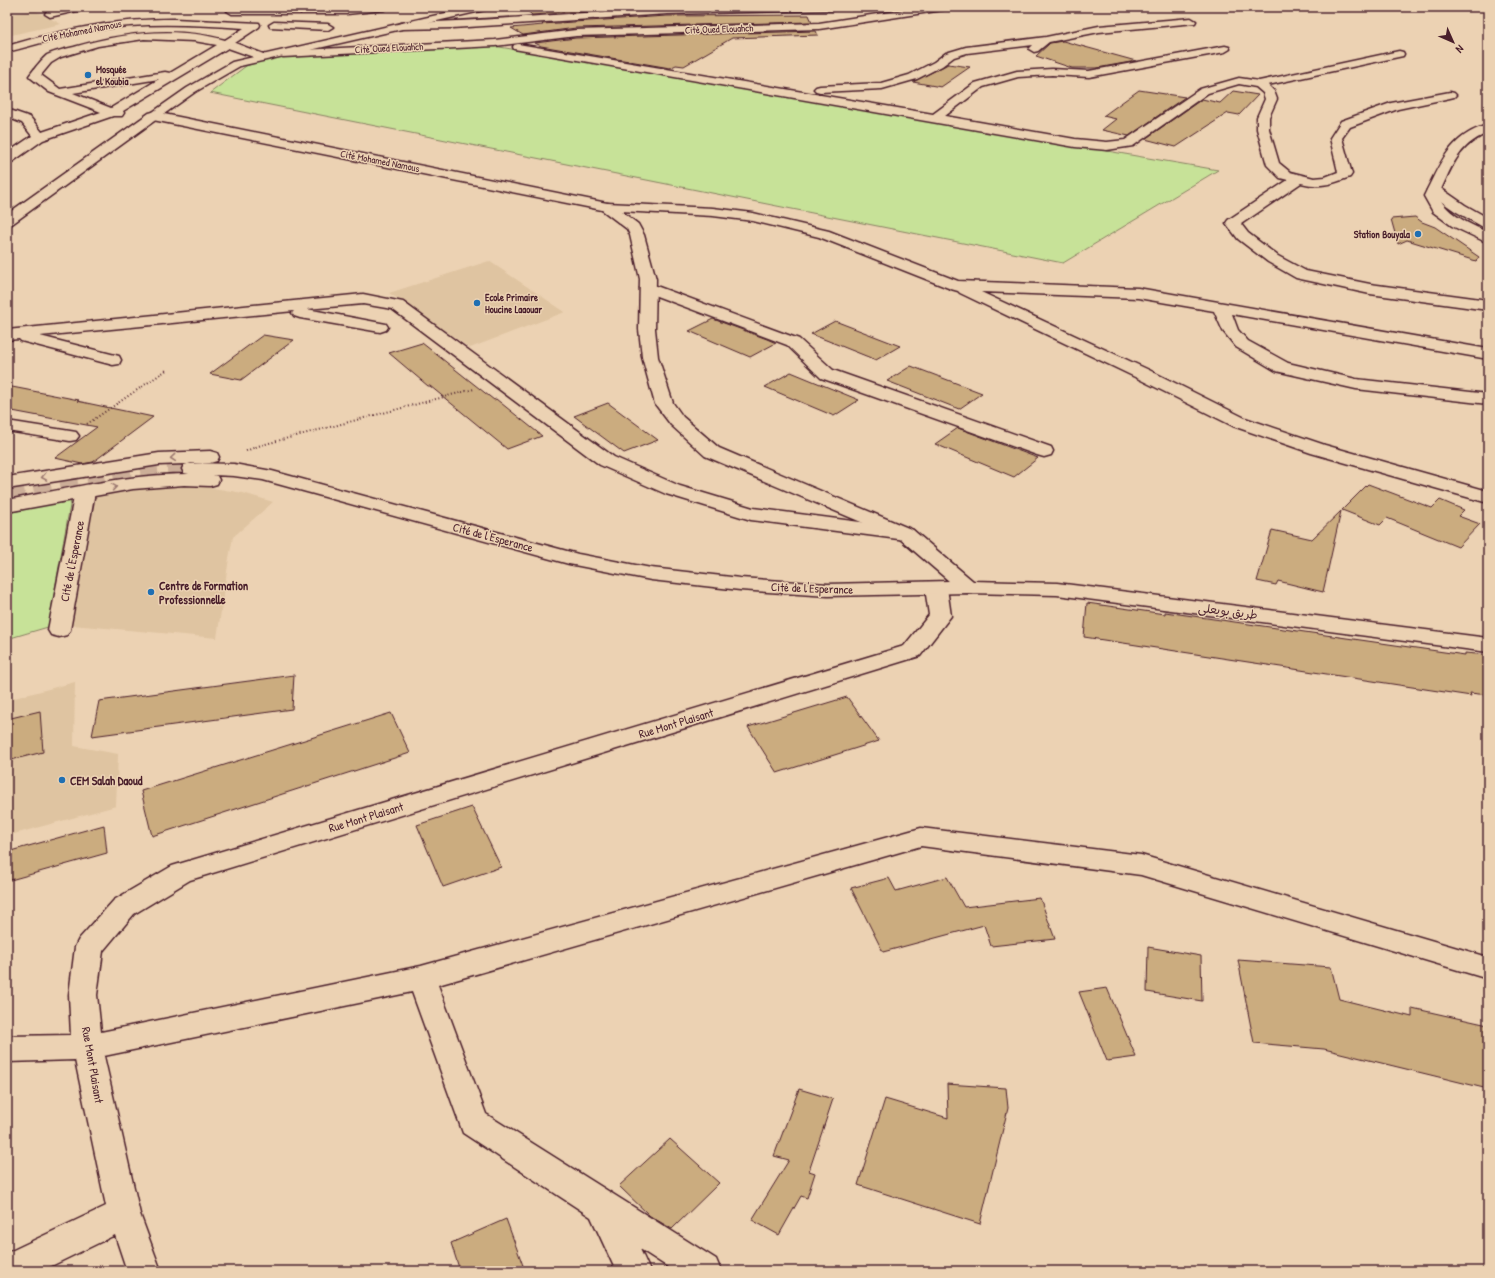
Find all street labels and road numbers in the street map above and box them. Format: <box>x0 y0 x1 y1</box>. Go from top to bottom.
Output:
street label: Cité Mohamed Namous <box>41 17 123 45</box>
street label: Cité Oued Elouahch <box>685 21 753 37</box>
street label: Cité Oued Elouahch <box>354 40 424 56</box>
street label: Cité Mohamed Namous <box>339 147 421 175</box>
street label: Cité de l'Esperance <box>451 518 535 556</box>
street label: Cité de l'Esperance <box>56 519 88 603</box>
street label: Cité de l'Esperance <box>771 578 854 598</box>
street label: طريق بويعلى <box>1197 599 1259 623</box>
street label: Rue Mont Plaisant <box>637 703 716 742</box>
street label: Rue Mont Plaisant <box>327 797 406 836</box>
street label: Rue Mont Plaisant <box>78 1025 108 1105</box>

